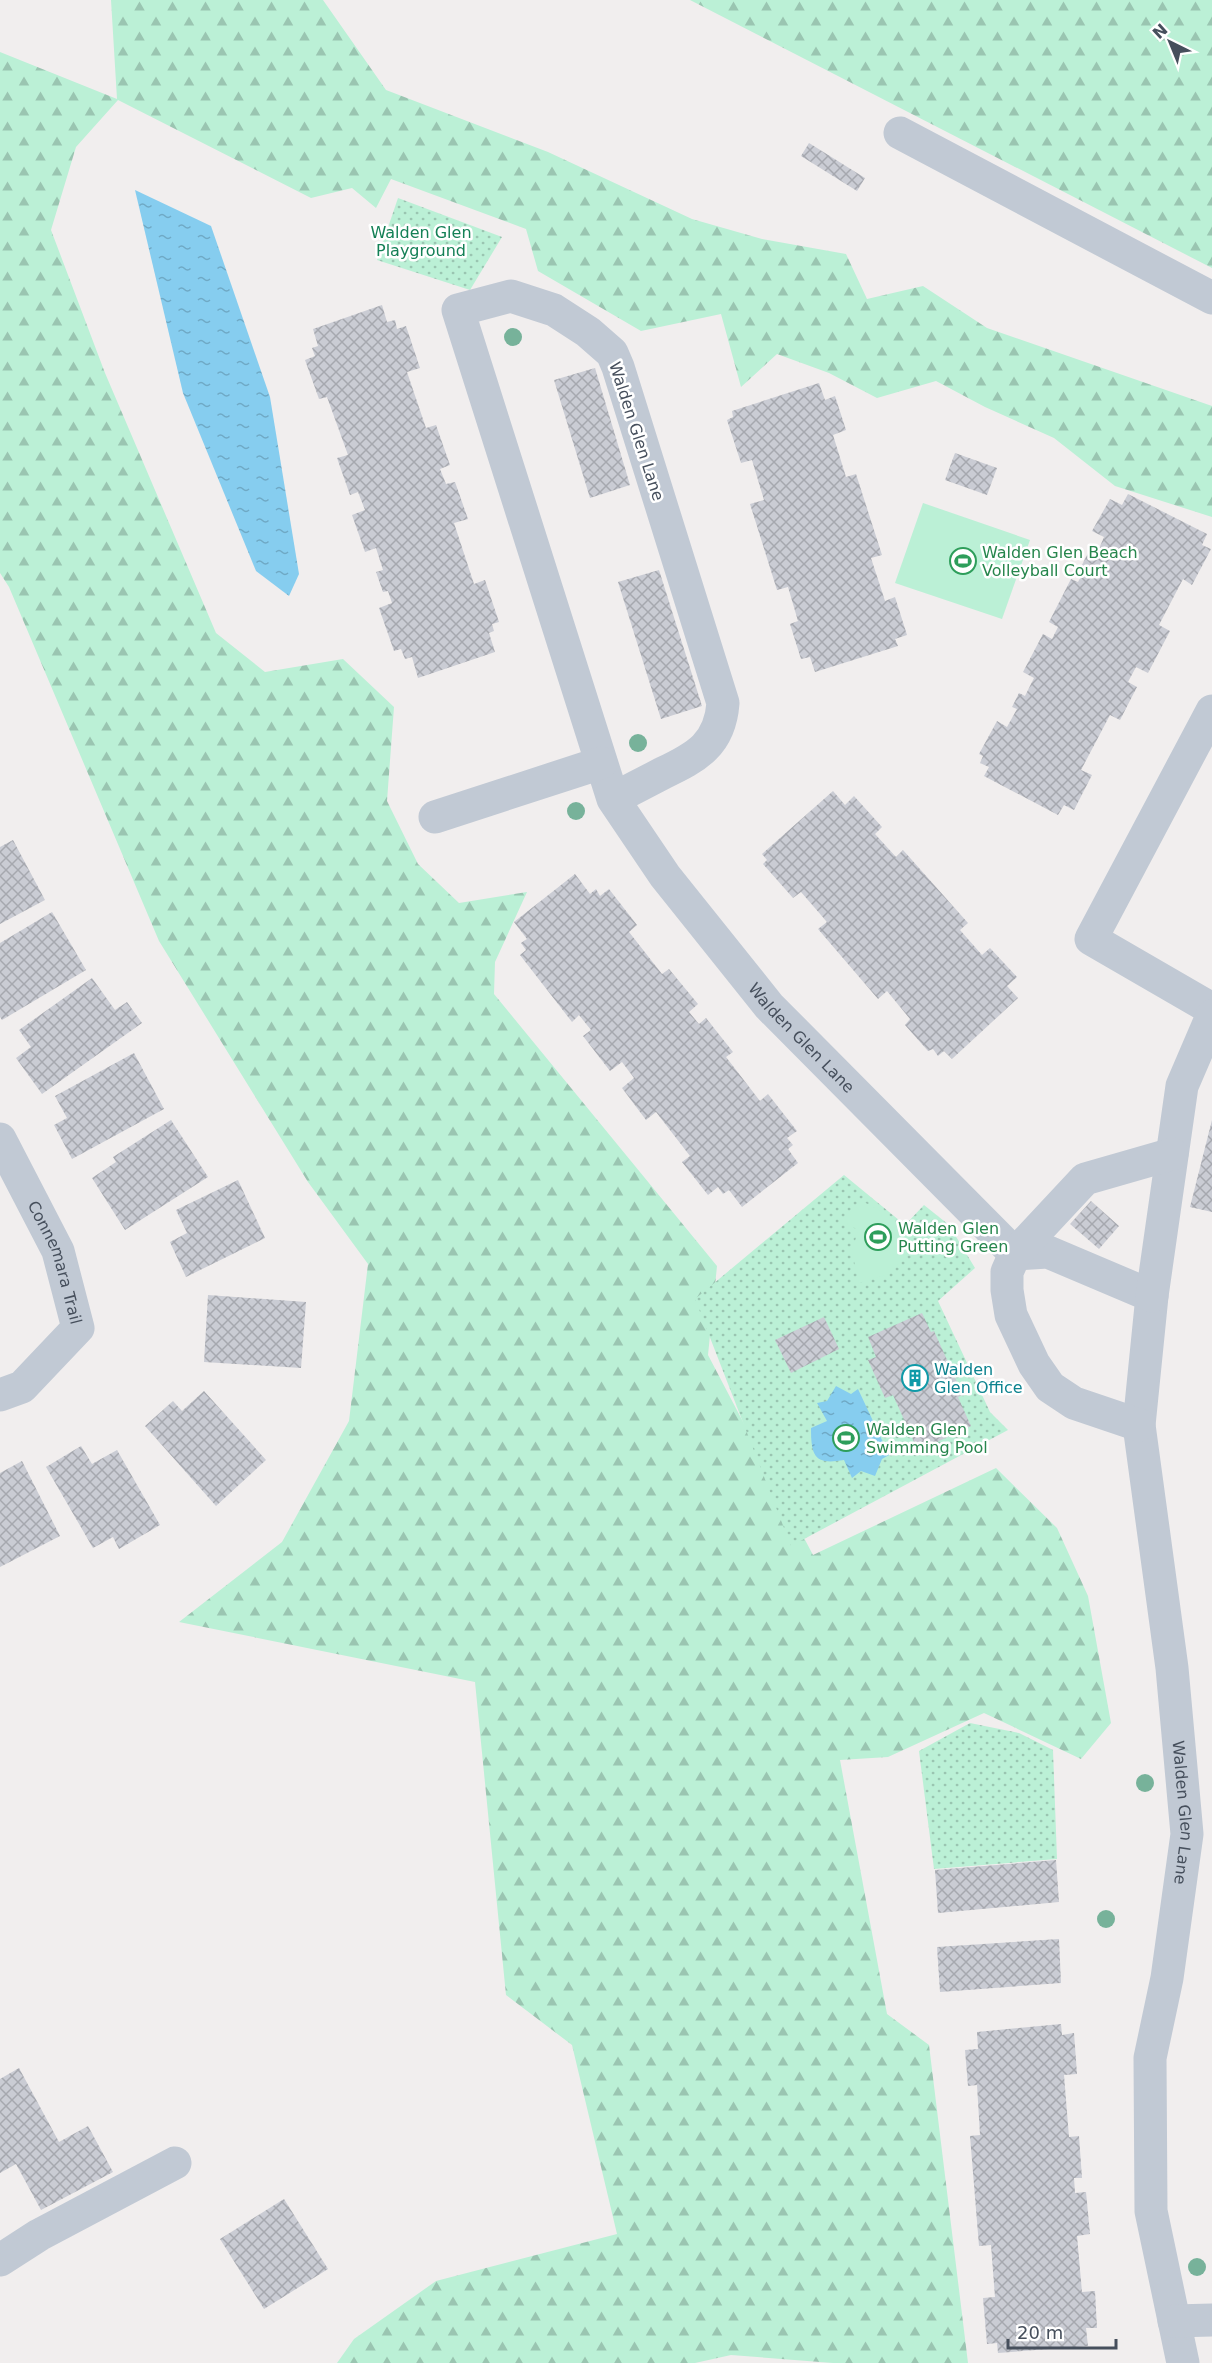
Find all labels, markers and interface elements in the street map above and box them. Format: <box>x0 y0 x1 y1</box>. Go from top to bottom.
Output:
north arrow <box>1140 12 1200 72</box>
text: N <box>1149 20 1171 43</box>
park label: Walden Glen Playground <box>370 223 472 260</box>
street label: Walden Glen Lane <box>605 359 668 503</box>
place label: Walden Glen Beach Volleyball Court <box>982 543 1138 580</box>
sports icon: Walden Glen Beach Volleyball Court <box>948 546 978 576</box>
street label: Walden Glen Lane <box>744 979 858 1097</box>
street label: Connemara Trail <box>24 1198 86 1326</box>
place label: Walden Glen Putting Green <box>898 1219 1008 1256</box>
sports icon: Walden Glen Putting Green <box>863 1222 893 1252</box>
place label: Walden Glen Office <box>934 1360 1023 1397</box>
building icon: Walden Glen Office <box>900 1363 930 1393</box>
place label: Walden Glen Swimming Pool <box>866 1420 988 1457</box>
sports icon: Walden Glen Swimming Pool <box>831 1423 861 1453</box>
street label: Walden Glen Lane <box>1169 1740 1196 1886</box>
scale bar <box>1008 2312 1116 2350</box>
text: 20 m <box>1017 2322 1063 2343</box>

